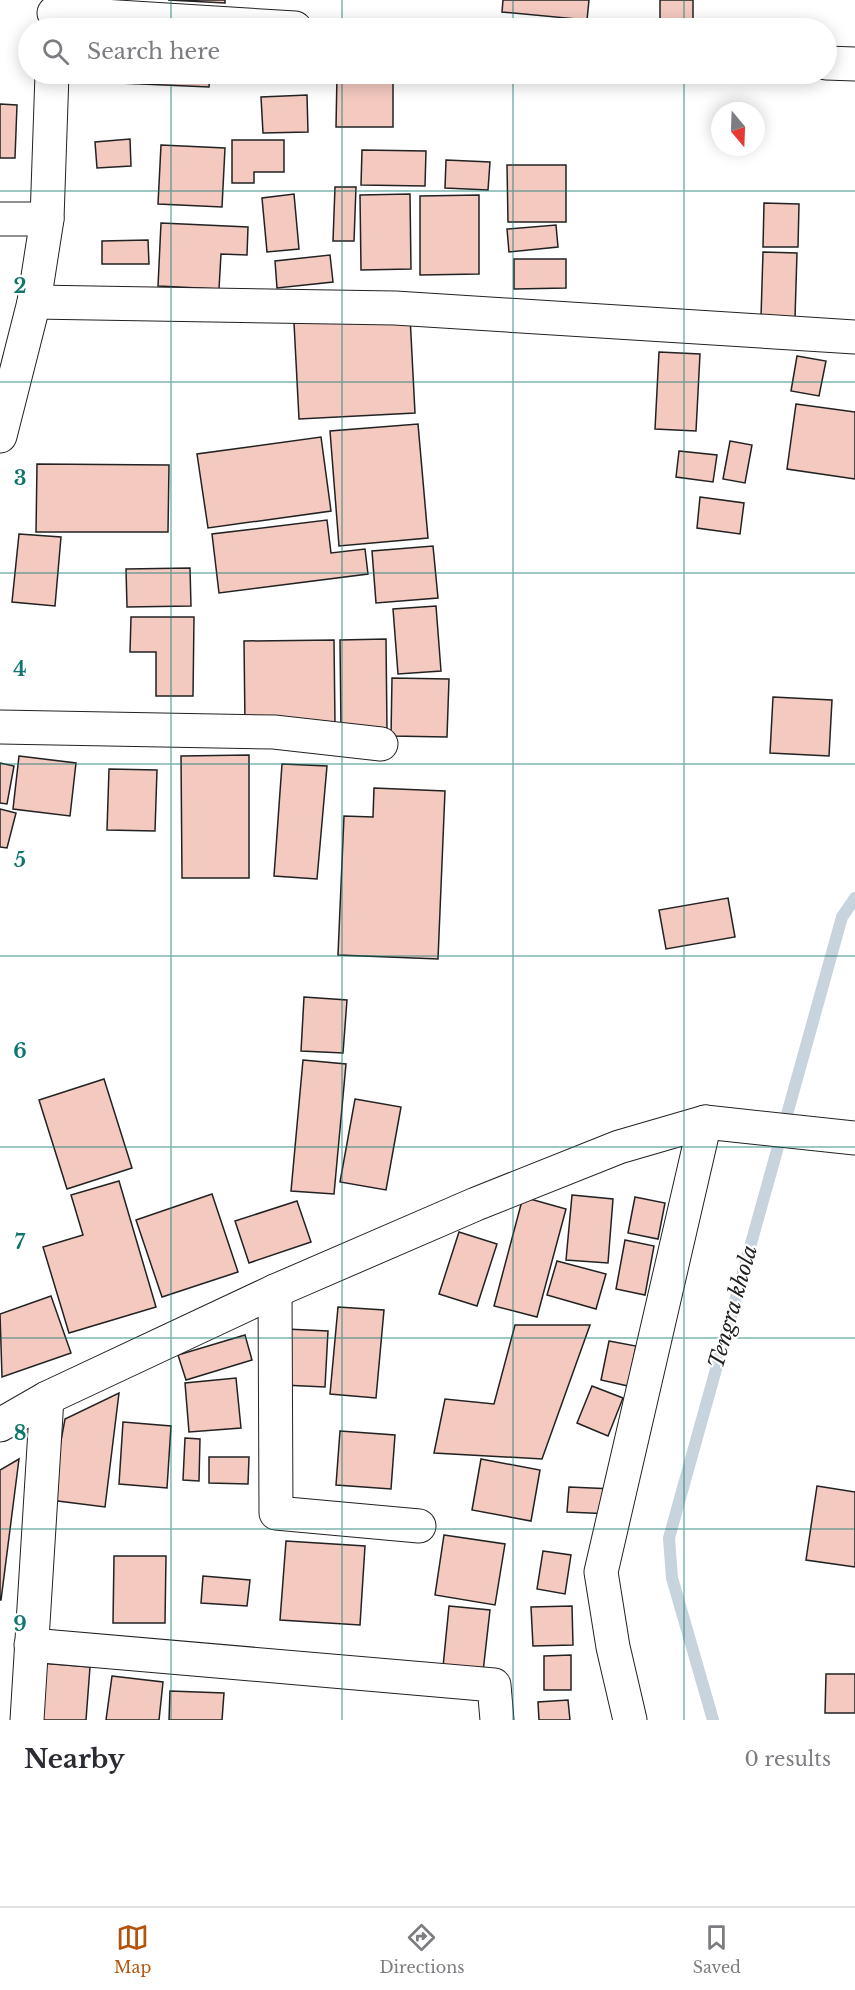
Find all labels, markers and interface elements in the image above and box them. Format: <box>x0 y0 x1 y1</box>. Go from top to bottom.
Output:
search box <box>18 18 837 84</box>
icon: search <box>39 35 72 68</box>
text: Search here <box>87 38 220 65</box>
north arrow <box>711 102 765 156</box>
text: 2 <box>13 274 27 298</box>
text: 3 <box>14 466 26 490</box>
text: 4 <box>13 657 27 681</box>
text: 5 <box>14 848 26 872</box>
text: 6 <box>13 1039 27 1063</box>
text: 7 <box>15 1230 26 1254</box>
water label: Tengra khola <box>703 1242 763 1372</box>
text: 8 <box>14 1421 26 1445</box>
text: 9 <box>13 1612 27 1636</box>
text: Nearby <box>24 1743 125 1775</box>
text: 0 results <box>745 1747 831 1771</box>
tab: Map <box>114 1921 151 1977</box>
tab: Directions <box>379 1921 464 1977</box>
tab: Saved <box>693 1921 741 1977</box>

